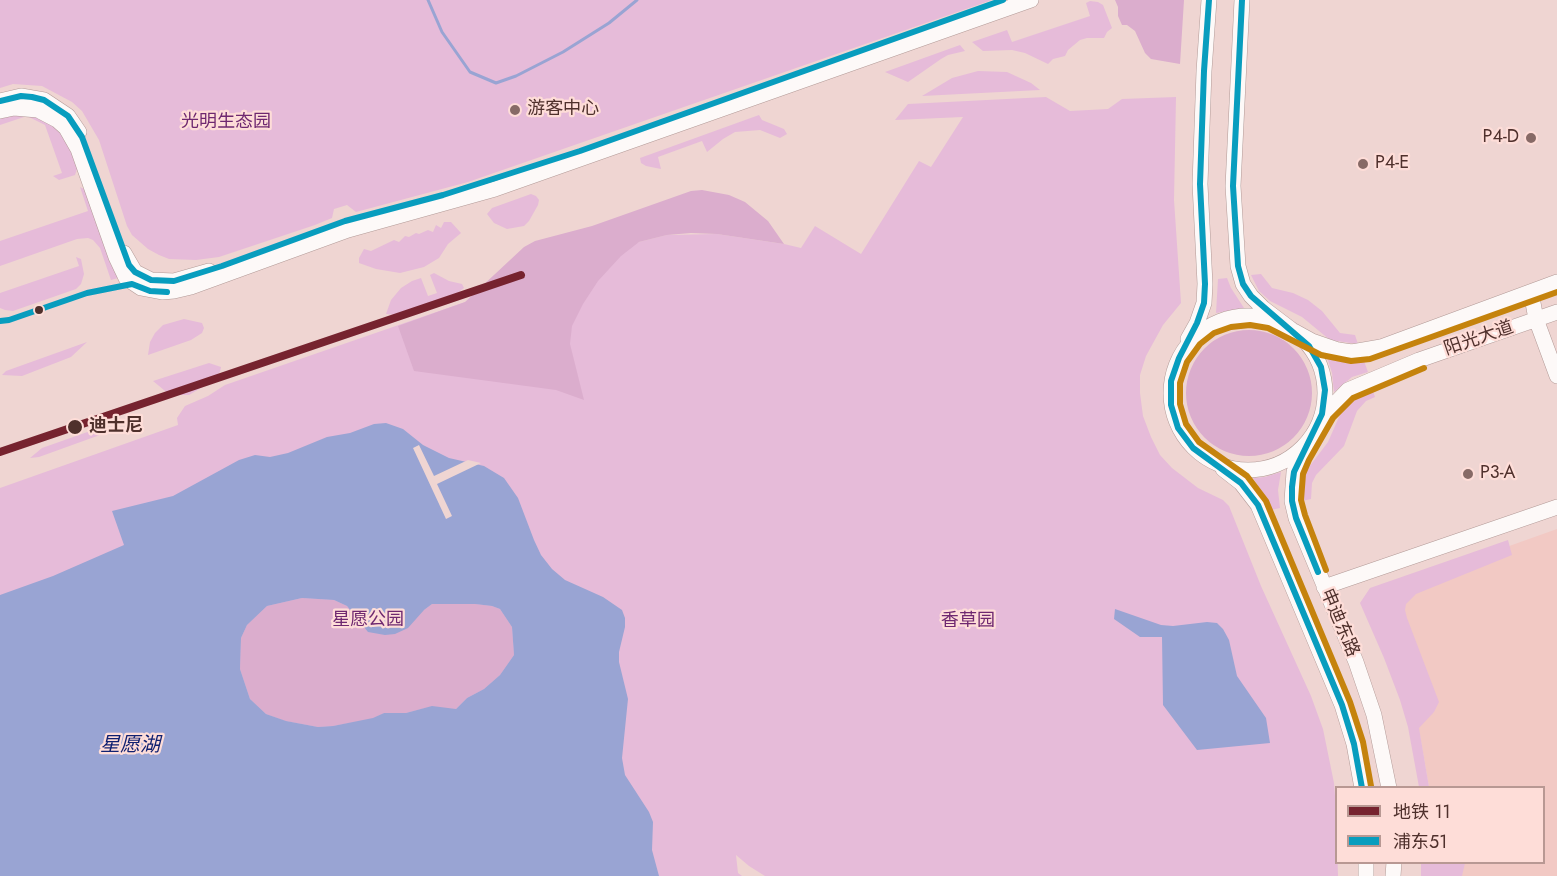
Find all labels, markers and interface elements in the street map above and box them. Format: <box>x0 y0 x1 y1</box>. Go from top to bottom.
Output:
place label: 游客中心 <box>527 99 599 121</box>
marker: 游客中心 <box>508 103 522 117</box>
park label: 光明生态园 <box>181 112 271 134</box>
place label: P4-D <box>1483 127 1519 149</box>
marker: P4-D <box>1524 131 1538 145</box>
place label: P4-E <box>1375 153 1409 175</box>
marker: P4-E <box>1356 157 1370 171</box>
unlabelled marker <box>33 304 45 316</box>
street label: 阳光大道 <box>1441 317 1517 361</box>
place label: 迪士尼 <box>89 416 143 438</box>
marker: 迪士尼 <box>66 418 84 436</box>
place label: P3-A <box>1480 463 1515 485</box>
marker: P3-A <box>1461 467 1475 481</box>
street label: 申迪东路 <box>1315 586 1363 660</box>
park label: 星愿公园 <box>332 610 404 632</box>
park label: 香草园 <box>941 611 995 633</box>
water label: 星愿湖 <box>100 734 160 758</box>
legend <box>1335 786 1545 864</box>
text: 地铁 11 <box>1393 799 1451 825</box>
text: 浦东51 <box>1393 829 1447 855</box>

